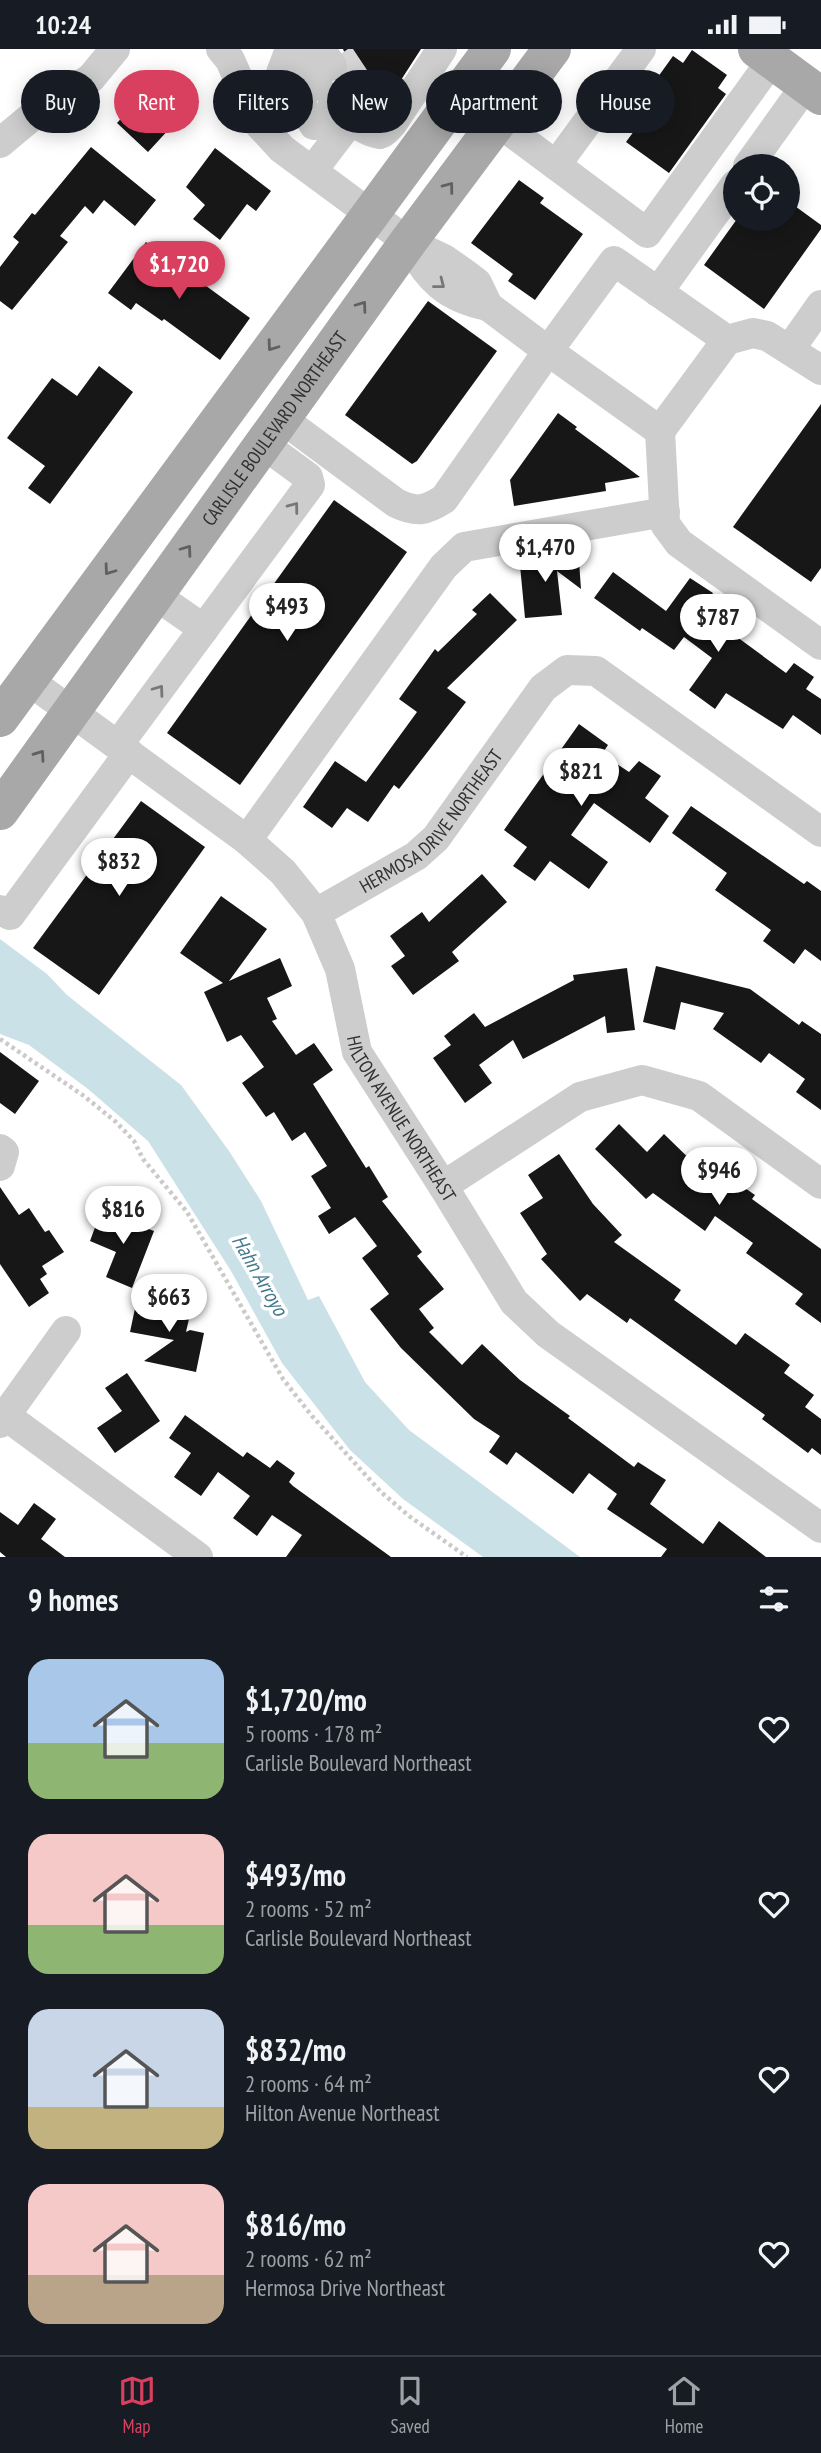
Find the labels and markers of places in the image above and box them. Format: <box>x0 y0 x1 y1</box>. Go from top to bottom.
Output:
pin: $1,720 <box>122 241 236 301</box>
pin: $1,470 <box>488 525 602 584</box>
pin: $493 <box>246 583 328 643</box>
pin: $787 <box>677 595 759 654</box>
pin: $821 <box>540 749 622 808</box>
pin: $832 <box>78 839 160 898</box>
pin: $946 <box>678 1147 760 1207</box>
pin: $816 <box>82 1187 164 1246</box>
pin: $663 <box>128 1275 210 1334</box>

